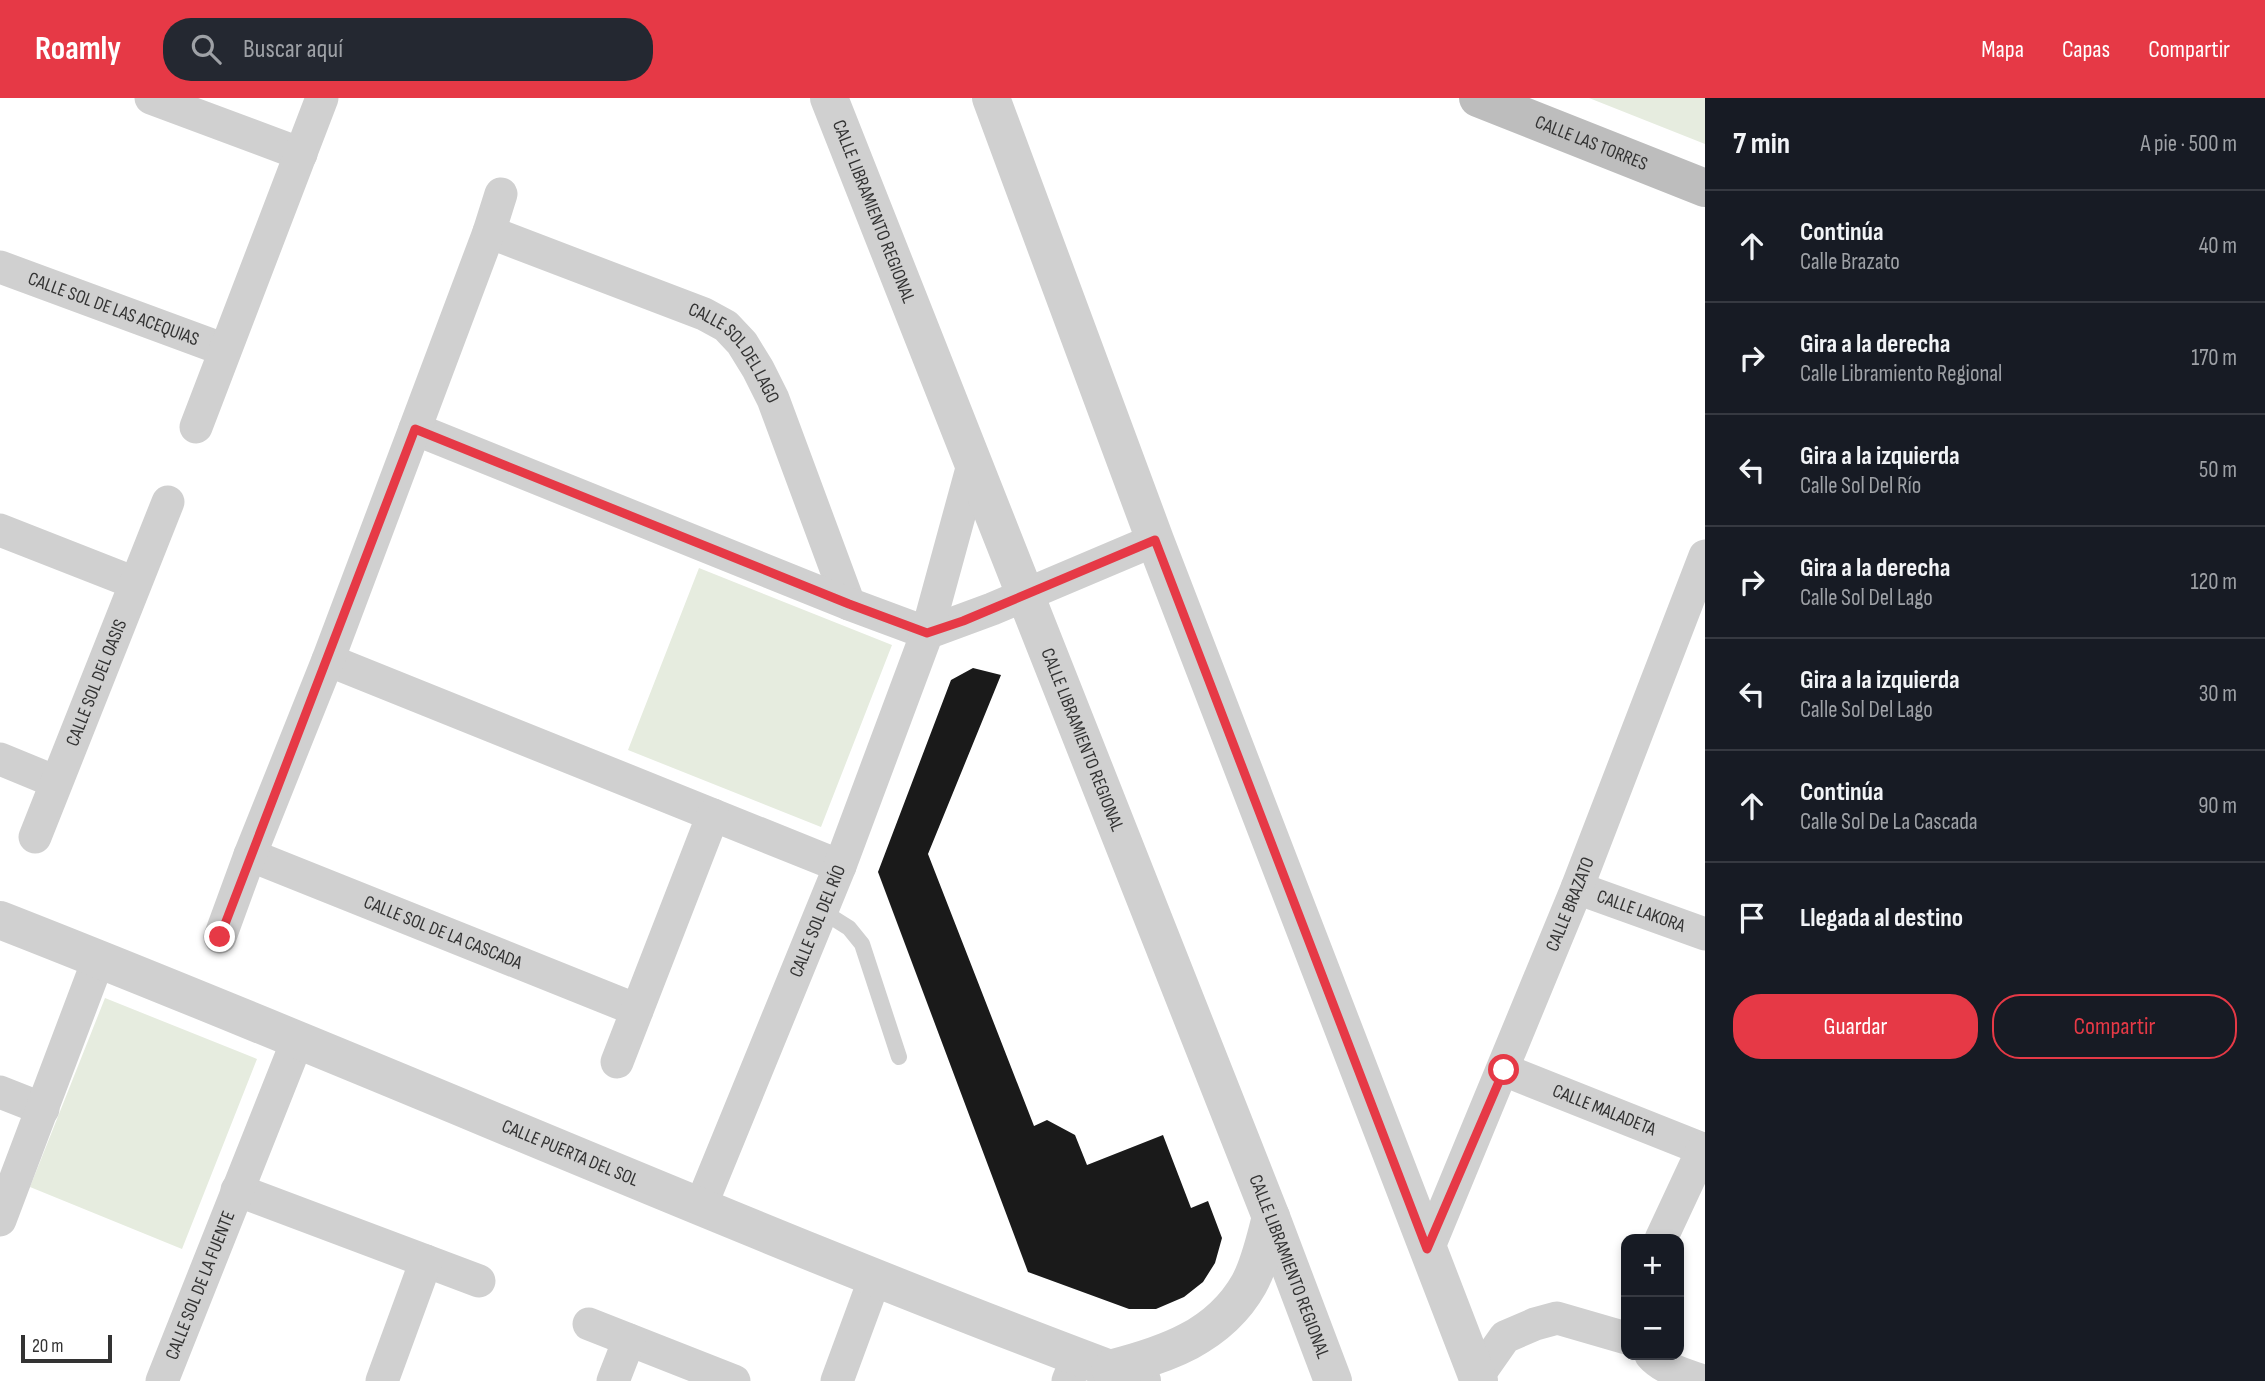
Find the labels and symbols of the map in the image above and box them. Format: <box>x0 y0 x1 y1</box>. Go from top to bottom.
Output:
street label: CALLE LAS TORRES <box>1532 110 1651 176</box>
street label: CALLE LIBRAMIENTO REGIONAL <box>827 117 920 306</box>
street label: CALLE SOL DE LAS ACEQUIAS <box>25 267 202 351</box>
street label: CALLE SOL DEL LAGO <box>685 298 785 407</box>
street label: CALLE SOL DEL OASIS <box>61 616 132 750</box>
street label: CALLE LIBRAMIENTO REGIONAL <box>1036 645 1129 835</box>
street label: CALLE BRAZATO <box>1541 854 1599 955</box>
street label: CALLE SOL DEL RÍO <box>784 862 851 981</box>
street label: CALLE LAKORA <box>1594 885 1689 938</box>
street label: CALLE SOL DE LA CASCADA <box>361 890 526 975</box>
route end <box>204 921 235 952</box>
route start <box>1488 1054 1519 1085</box>
street label: CALLE MALADETA <box>1549 1079 1660 1141</box>
street label: CALLE PUERTA DEL SOL <box>498 1114 642 1191</box>
street label: CALLE LIBRAMIENTO REGIONAL <box>1244 1171 1335 1362</box>
street label: CALLE SOL DE LA FUENTE <box>160 1208 240 1363</box>
scale bar <box>21 1332 112 1364</box>

